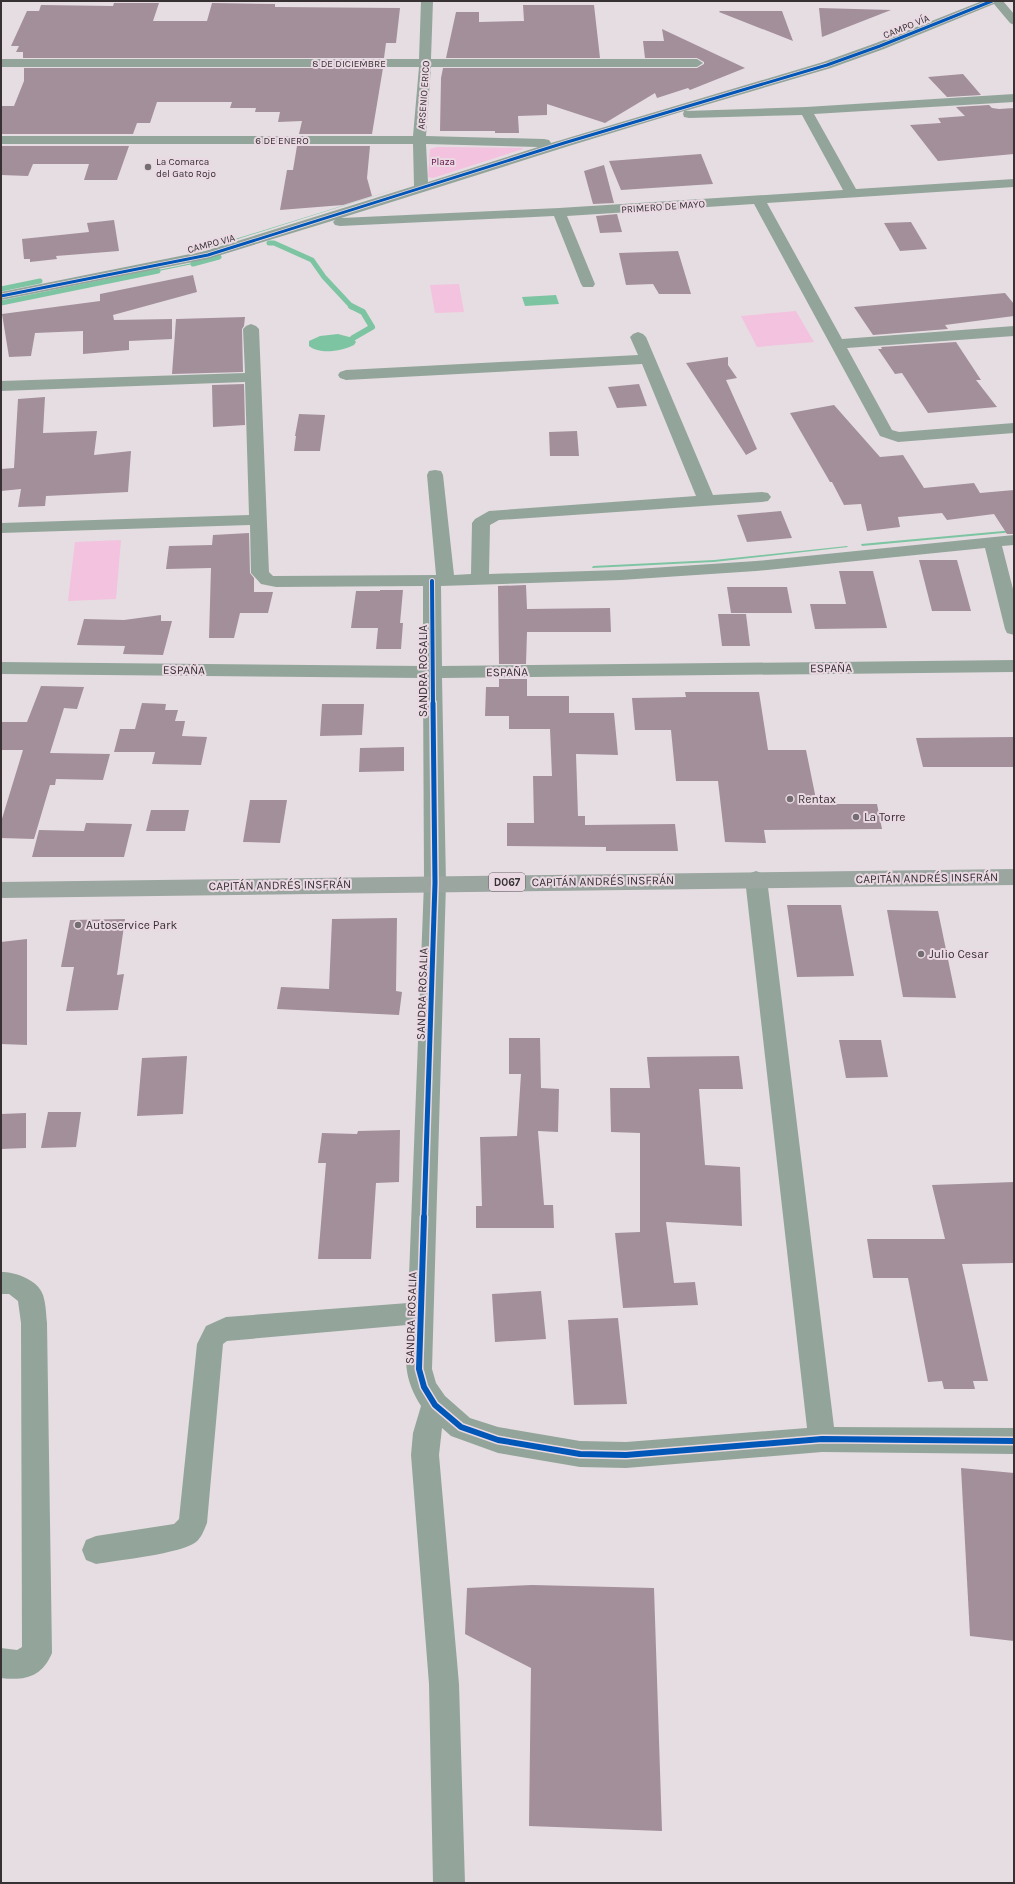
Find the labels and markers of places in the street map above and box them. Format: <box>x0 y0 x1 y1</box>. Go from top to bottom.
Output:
place label: La Comarca del Gato Rojo <box>156 156 216 180</box>
marker: La Comarca del Gato Rojo <box>143 162 153 172</box>
place label: Rentax <box>798 792 836 806</box>
marker: Rentax <box>785 794 795 804</box>
place label: La Torre <box>864 810 906 824</box>
marker: La Torre <box>851 812 861 822</box>
place label: Autoservice Park <box>86 918 177 932</box>
marker: Autoservice Park <box>73 920 83 930</box>
place label: Julio Cesar <box>929 947 989 961</box>
marker: Julio Cesar <box>916 949 926 959</box>

